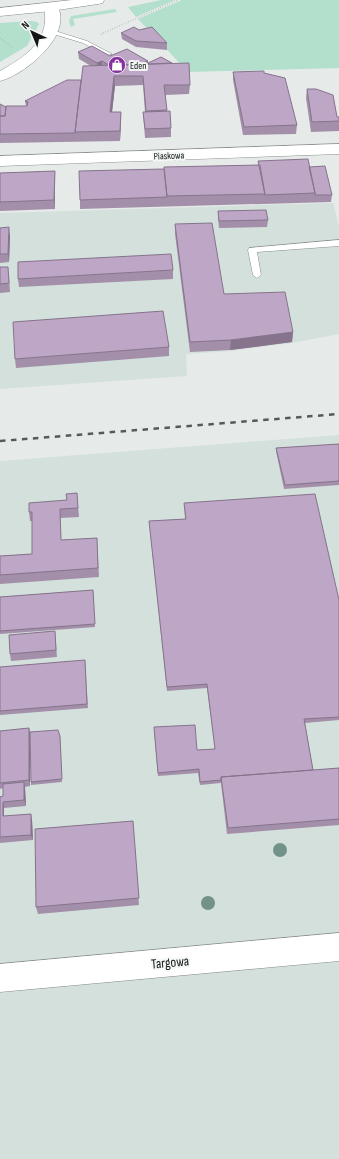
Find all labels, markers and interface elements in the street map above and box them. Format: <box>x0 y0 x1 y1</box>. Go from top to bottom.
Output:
north arrow <box>12 12 52 52</box>
text: N <box>19 18 32 32</box>
shop icon: Eden <box>107 55 127 75</box>
place label: Eden <box>130 60 147 72</box>
street label: Piaskowa <box>154 149 185 163</box>
street label: Targowa <box>150 952 190 973</box>

